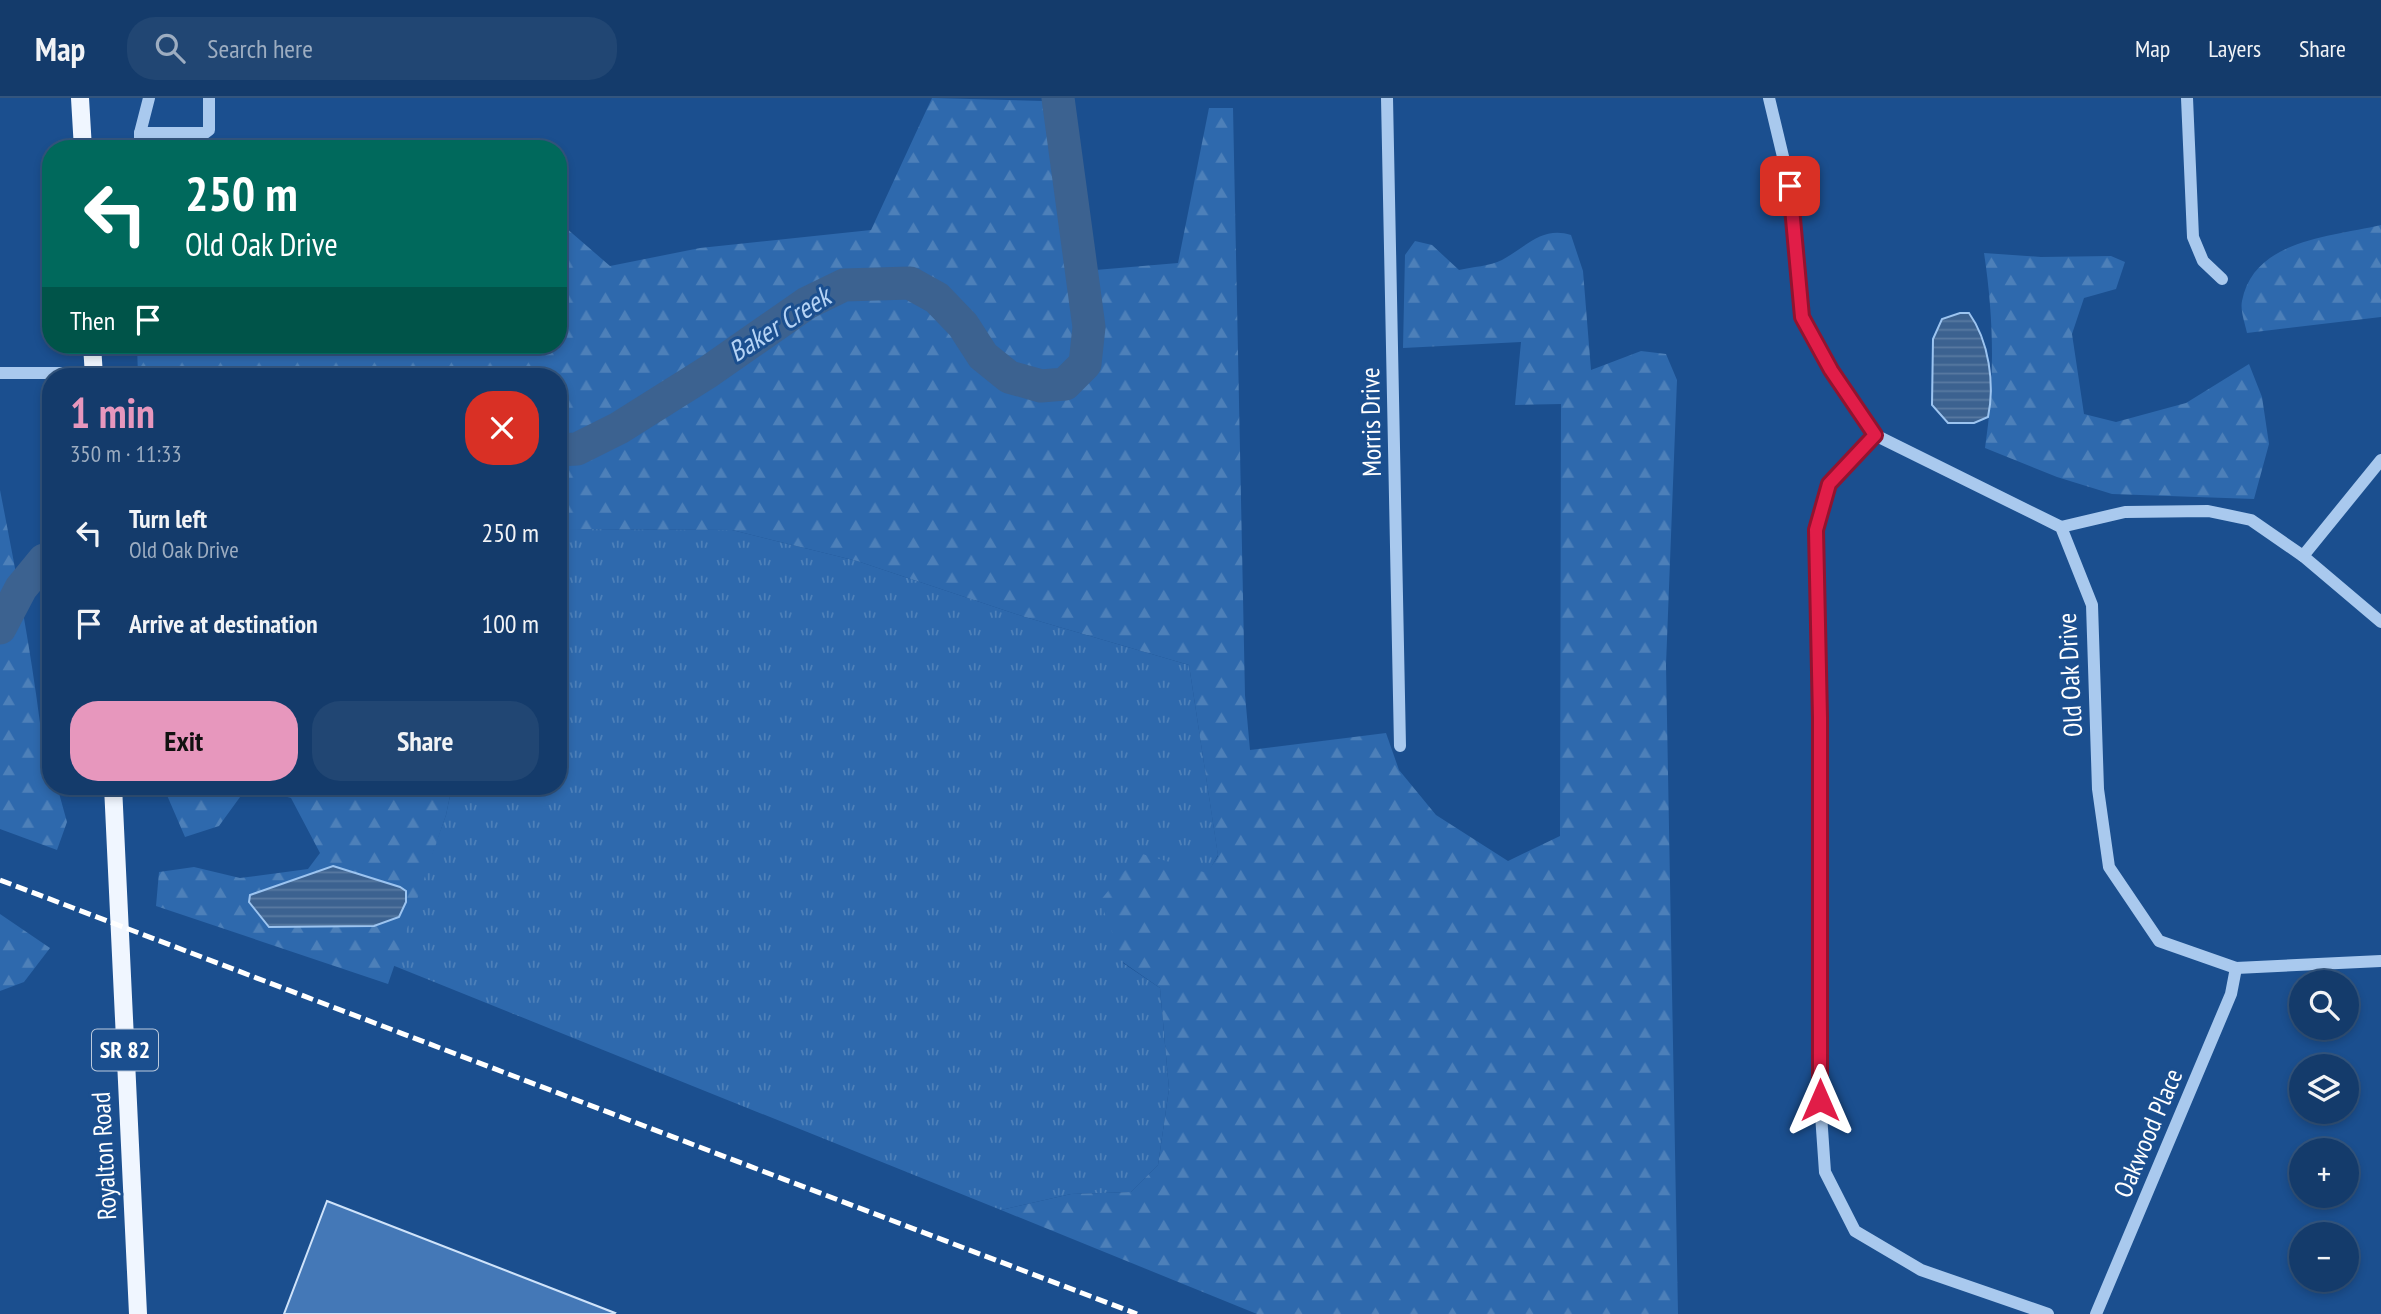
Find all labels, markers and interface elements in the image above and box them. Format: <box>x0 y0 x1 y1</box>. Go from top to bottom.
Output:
search box <box>127 17 617 80</box>
text: Map <box>35 27 85 70</box>
icon: search <box>151 29 189 67</box>
text: Search here <box>207 32 313 65</box>
text: Map <box>2135 33 2170 64</box>
text: Layers <box>2208 33 2261 64</box>
text: Share <box>2299 33 2346 64</box>
pin <box>1760 156 1820 216</box>
text: 250 m <box>185 161 298 225</box>
icon: arrive <box>1771 167 1809 205</box>
icon: left <box>70 168 161 259</box>
text: Old Oak Drive <box>185 223 338 265</box>
water label: Baker Creek <box>721 276 840 369</box>
icon: arrive <box>129 301 167 339</box>
text: Then <box>70 304 115 337</box>
street label: Morris Drive <box>1353 367 1388 477</box>
text: 1 min <box>70 385 155 440</box>
button: close <box>465 391 539 465</box>
text: 350 m · 11:33 <box>70 439 182 468</box>
text: Turn left <box>129 502 207 535</box>
icon: left <box>70 514 108 552</box>
text: 250 m <box>481 516 539 549</box>
text: Old Oak Drive <box>129 535 239 564</box>
icon: arrive <box>70 605 108 643</box>
text: Arrive at destination <box>129 607 318 640</box>
text: 100 m <box>481 607 539 640</box>
street label: Old Oak Drive <box>2050 612 2089 738</box>
button: Exit <box>70 701 298 781</box>
button: Share <box>312 701 539 781</box>
map controls <box>2289 970 2359 1292</box>
button: search <box>2289 970 2359 1040</box>
road number: SR 82 <box>92 1030 158 1070</box>
button: layers <box>2289 1054 2359 1124</box>
position arrow <box>1783 1063 1857 1137</box>
street label: Oakwood Place <box>2106 1063 2189 1202</box>
street label: Royalton Road <box>84 1091 123 1221</box>
button: + <box>2289 1138 2359 1208</box>
button: − <box>2289 1222 2359 1292</box>

